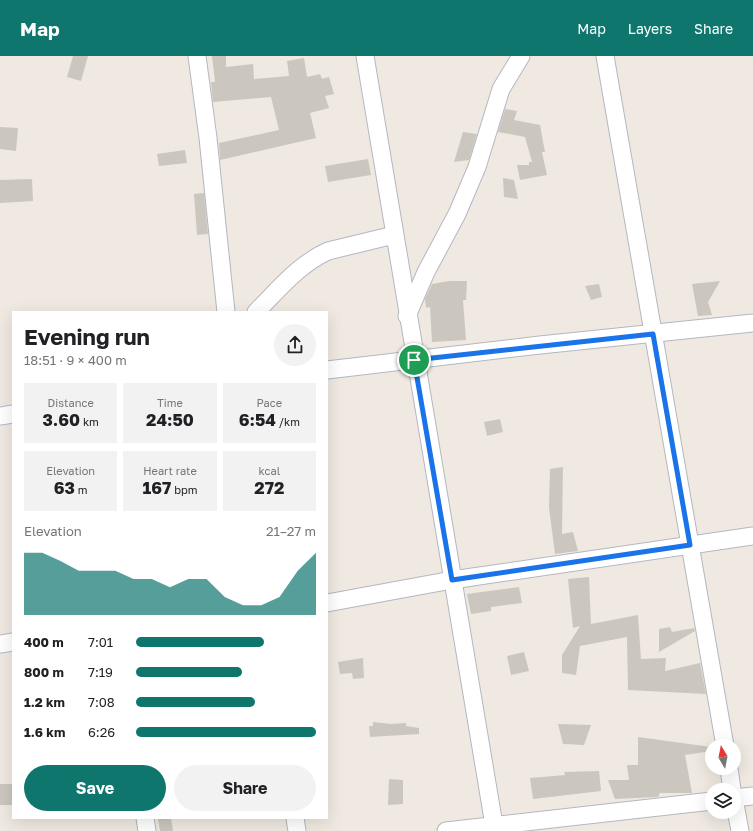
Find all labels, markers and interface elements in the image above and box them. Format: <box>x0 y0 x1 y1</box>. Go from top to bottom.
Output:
text: Map <box>20 17 60 40</box>
text: Map <box>577 20 606 37</box>
text: Layers <box>628 20 672 37</box>
text: Share <box>694 20 733 37</box>
text: Evening run <box>24 323 150 350</box>
button: share <box>274 324 316 366</box>
pin <box>397 343 431 377</box>
icon: arrive <box>403 349 425 371</box>
text: 18:51 · 9 × 400 m <box>24 352 127 368</box>
text: Distance <box>48 396 94 409</box>
text: Time <box>157 396 183 409</box>
text: Pace <box>256 396 282 409</box>
text: 3.60 <box>42 409 80 430</box>
text: 24:50 <box>146 409 194 430</box>
text: 6:54 <box>239 409 276 430</box>
text: km <box>80 415 99 428</box>
text: /km <box>276 415 300 428</box>
text: Elevation <box>46 464 95 477</box>
text: Heart rate <box>143 464 197 477</box>
text: kcal <box>258 464 280 477</box>
text: 63 <box>54 477 75 498</box>
text: 167 <box>143 477 171 498</box>
text: 272 <box>254 477 284 498</box>
text: m <box>75 483 88 496</box>
text: bpm <box>171 483 197 496</box>
text: Elevation <box>24 523 82 539</box>
text: 21–27 m <box>266 523 316 539</box>
text: 400 m <box>24 634 64 650</box>
text: 7:01 <box>88 634 113 650</box>
text: 800 m <box>24 664 64 680</box>
text: 7:19 <box>88 664 113 680</box>
text: 1.2 km <box>24 694 65 710</box>
text: 7:08 <box>88 694 115 710</box>
text: 1.6 km <box>24 724 65 740</box>
text: 6:26 <box>88 724 115 740</box>
north arrow <box>705 739 741 775</box>
map controls <box>705 739 741 819</box>
button: Save <box>24 765 166 811</box>
button: Share <box>174 765 316 811</box>
button: layers <box>705 783 741 819</box>

